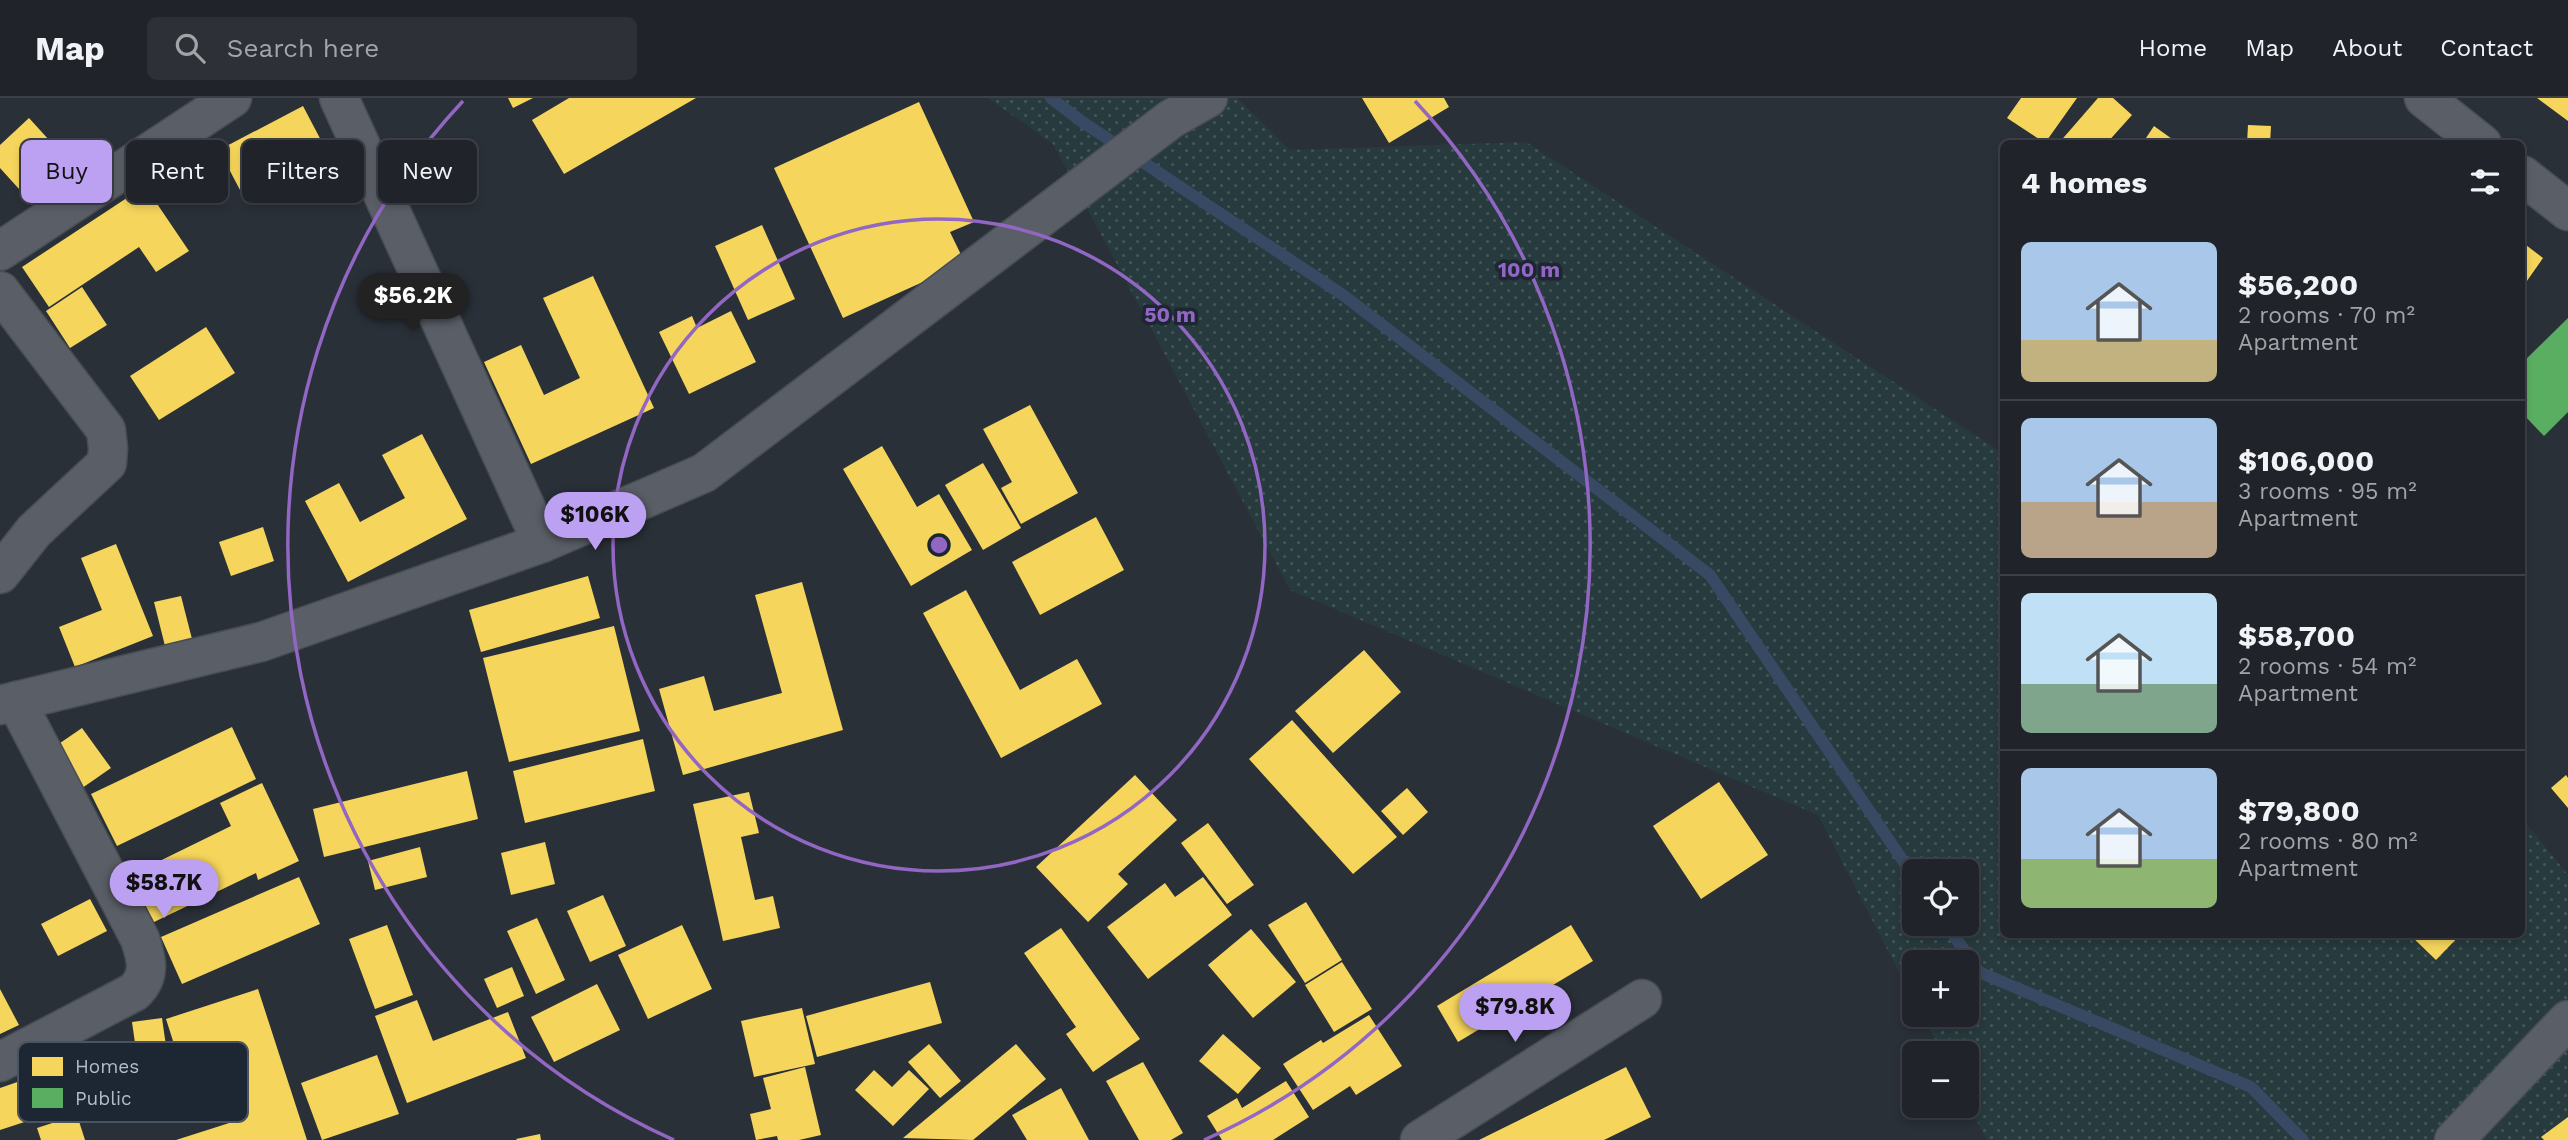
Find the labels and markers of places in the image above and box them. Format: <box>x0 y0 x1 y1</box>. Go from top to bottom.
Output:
pin: $56.2K <box>356 274 470 333</box>
pin: $106K <box>546 492 644 552</box>
centre of rings <box>927 533 951 557</box>
pin: $58.7K <box>107 860 221 920</box>
pin: $79.8K <box>1458 984 1572 1044</box>

